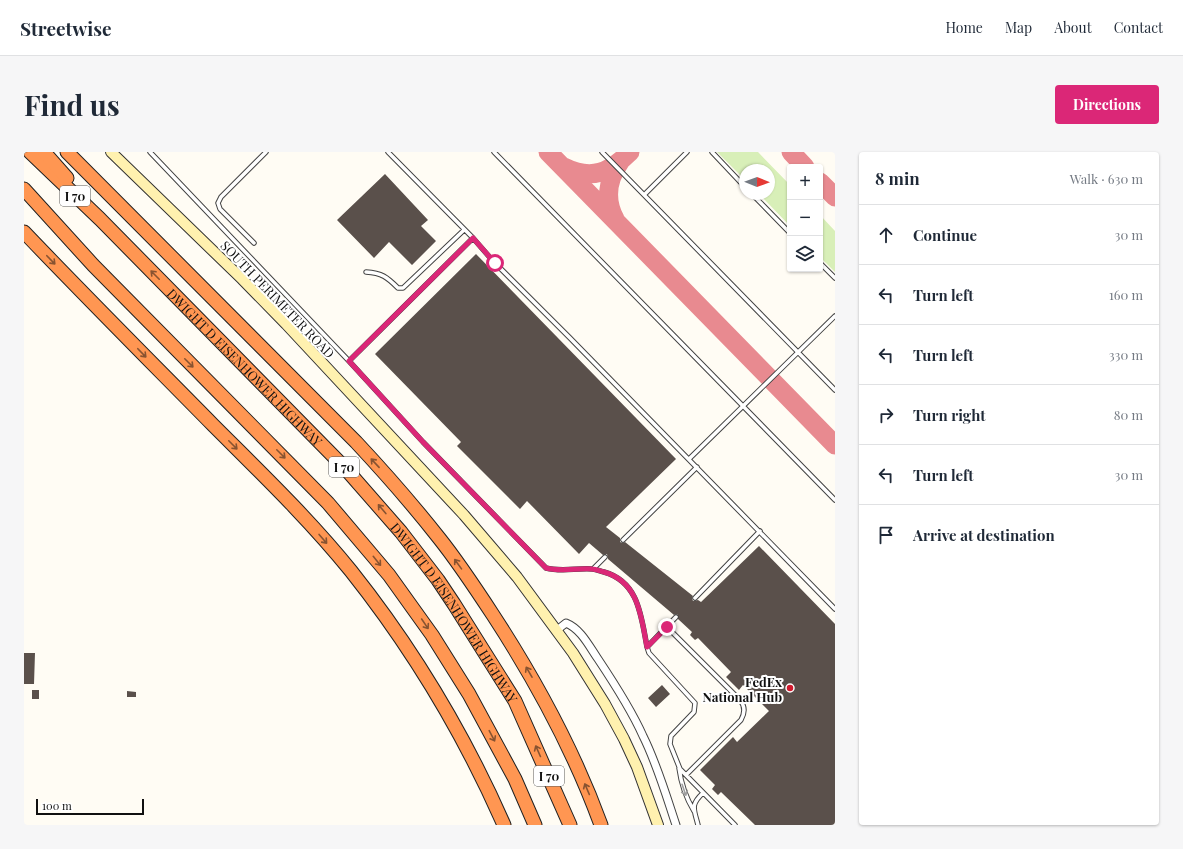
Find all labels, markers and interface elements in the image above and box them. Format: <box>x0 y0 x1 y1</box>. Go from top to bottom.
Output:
text: Streetwise <box>20 15 112 41</box>
text: Home <box>945 18 983 37</box>
text: Map <box>1005 18 1032 37</box>
text: About <box>1054 18 1092 37</box>
text: Contact <box>1114 18 1163 37</box>
button: Directions <box>1055 85 1159 124</box>
text: Find us <box>24 86 120 123</box>
north arrow <box>739 164 775 200</box>
map controls <box>787 164 823 272</box>
button: + <box>787 164 823 200</box>
text: 8 min <box>875 167 920 189</box>
text: Walk · 630 m <box>1070 170 1143 187</box>
road number: I 70 <box>60 186 90 206</box>
button: − <box>787 200 823 236</box>
icon: ahead <box>875 224 897 246</box>
text: Continue <box>913 225 977 245</box>
text: 30 m <box>1115 226 1143 243</box>
button: layers <box>787 236 823 272</box>
street label: SOUTH PERIMETER ROAD <box>217 237 339 361</box>
route start <box>486 254 504 272</box>
one-way arrow <box>46 255 56 265</box>
one-way arrow <box>150 270 160 280</box>
street label: DWIGHT D EISENHOWER HIGHWAY <box>164 284 327 449</box>
icon: left <box>875 284 897 306</box>
text: Turn left <box>913 285 974 305</box>
text: 160 m <box>1109 286 1143 303</box>
icon: left <box>875 344 897 366</box>
text: Turn left <box>913 345 974 365</box>
text: 330 m <box>1109 346 1143 363</box>
one-way arrow <box>137 348 147 358</box>
one-way arrow <box>185 358 194 368</box>
icon: right <box>875 404 897 426</box>
text: Turn right <box>913 405 986 425</box>
text: 80 m <box>1114 406 1143 423</box>
one-way arrow <box>228 440 238 450</box>
one-way arrow <box>276 449 286 459</box>
road number: I 70 <box>329 457 359 477</box>
one-way arrow <box>371 458 380 468</box>
icon: left <box>875 464 897 486</box>
text: Turn left <box>913 465 974 485</box>
text: 30 m <box>1115 466 1143 483</box>
one-way arrow <box>377 504 386 515</box>
street label: DWIGHT D EISENHOWER HIGHWAY <box>388 519 522 706</box>
icon: arrive <box>875 524 897 546</box>
text: Arrive at destination <box>913 525 1055 545</box>
one-way arrow <box>319 534 328 545</box>
one-way arrow <box>373 555 382 566</box>
one-way arrow <box>454 558 462 569</box>
route end <box>658 618 676 636</box>
one-way arrow <box>421 619 429 630</box>
one-way arrow <box>525 667 533 679</box>
place label: FedEx National Hub <box>703 673 782 705</box>
marker: FedEx National Hub <box>785 683 795 693</box>
one-way arrow <box>488 730 496 742</box>
one-way arrow <box>534 745 541 757</box>
road number: I 70 <box>534 766 564 786</box>
one-way arrow <box>582 783 590 795</box>
one-way arrow <box>681 783 689 795</box>
scale bar <box>36 797 144 816</box>
text: 100 m <box>42 798 72 813</box>

